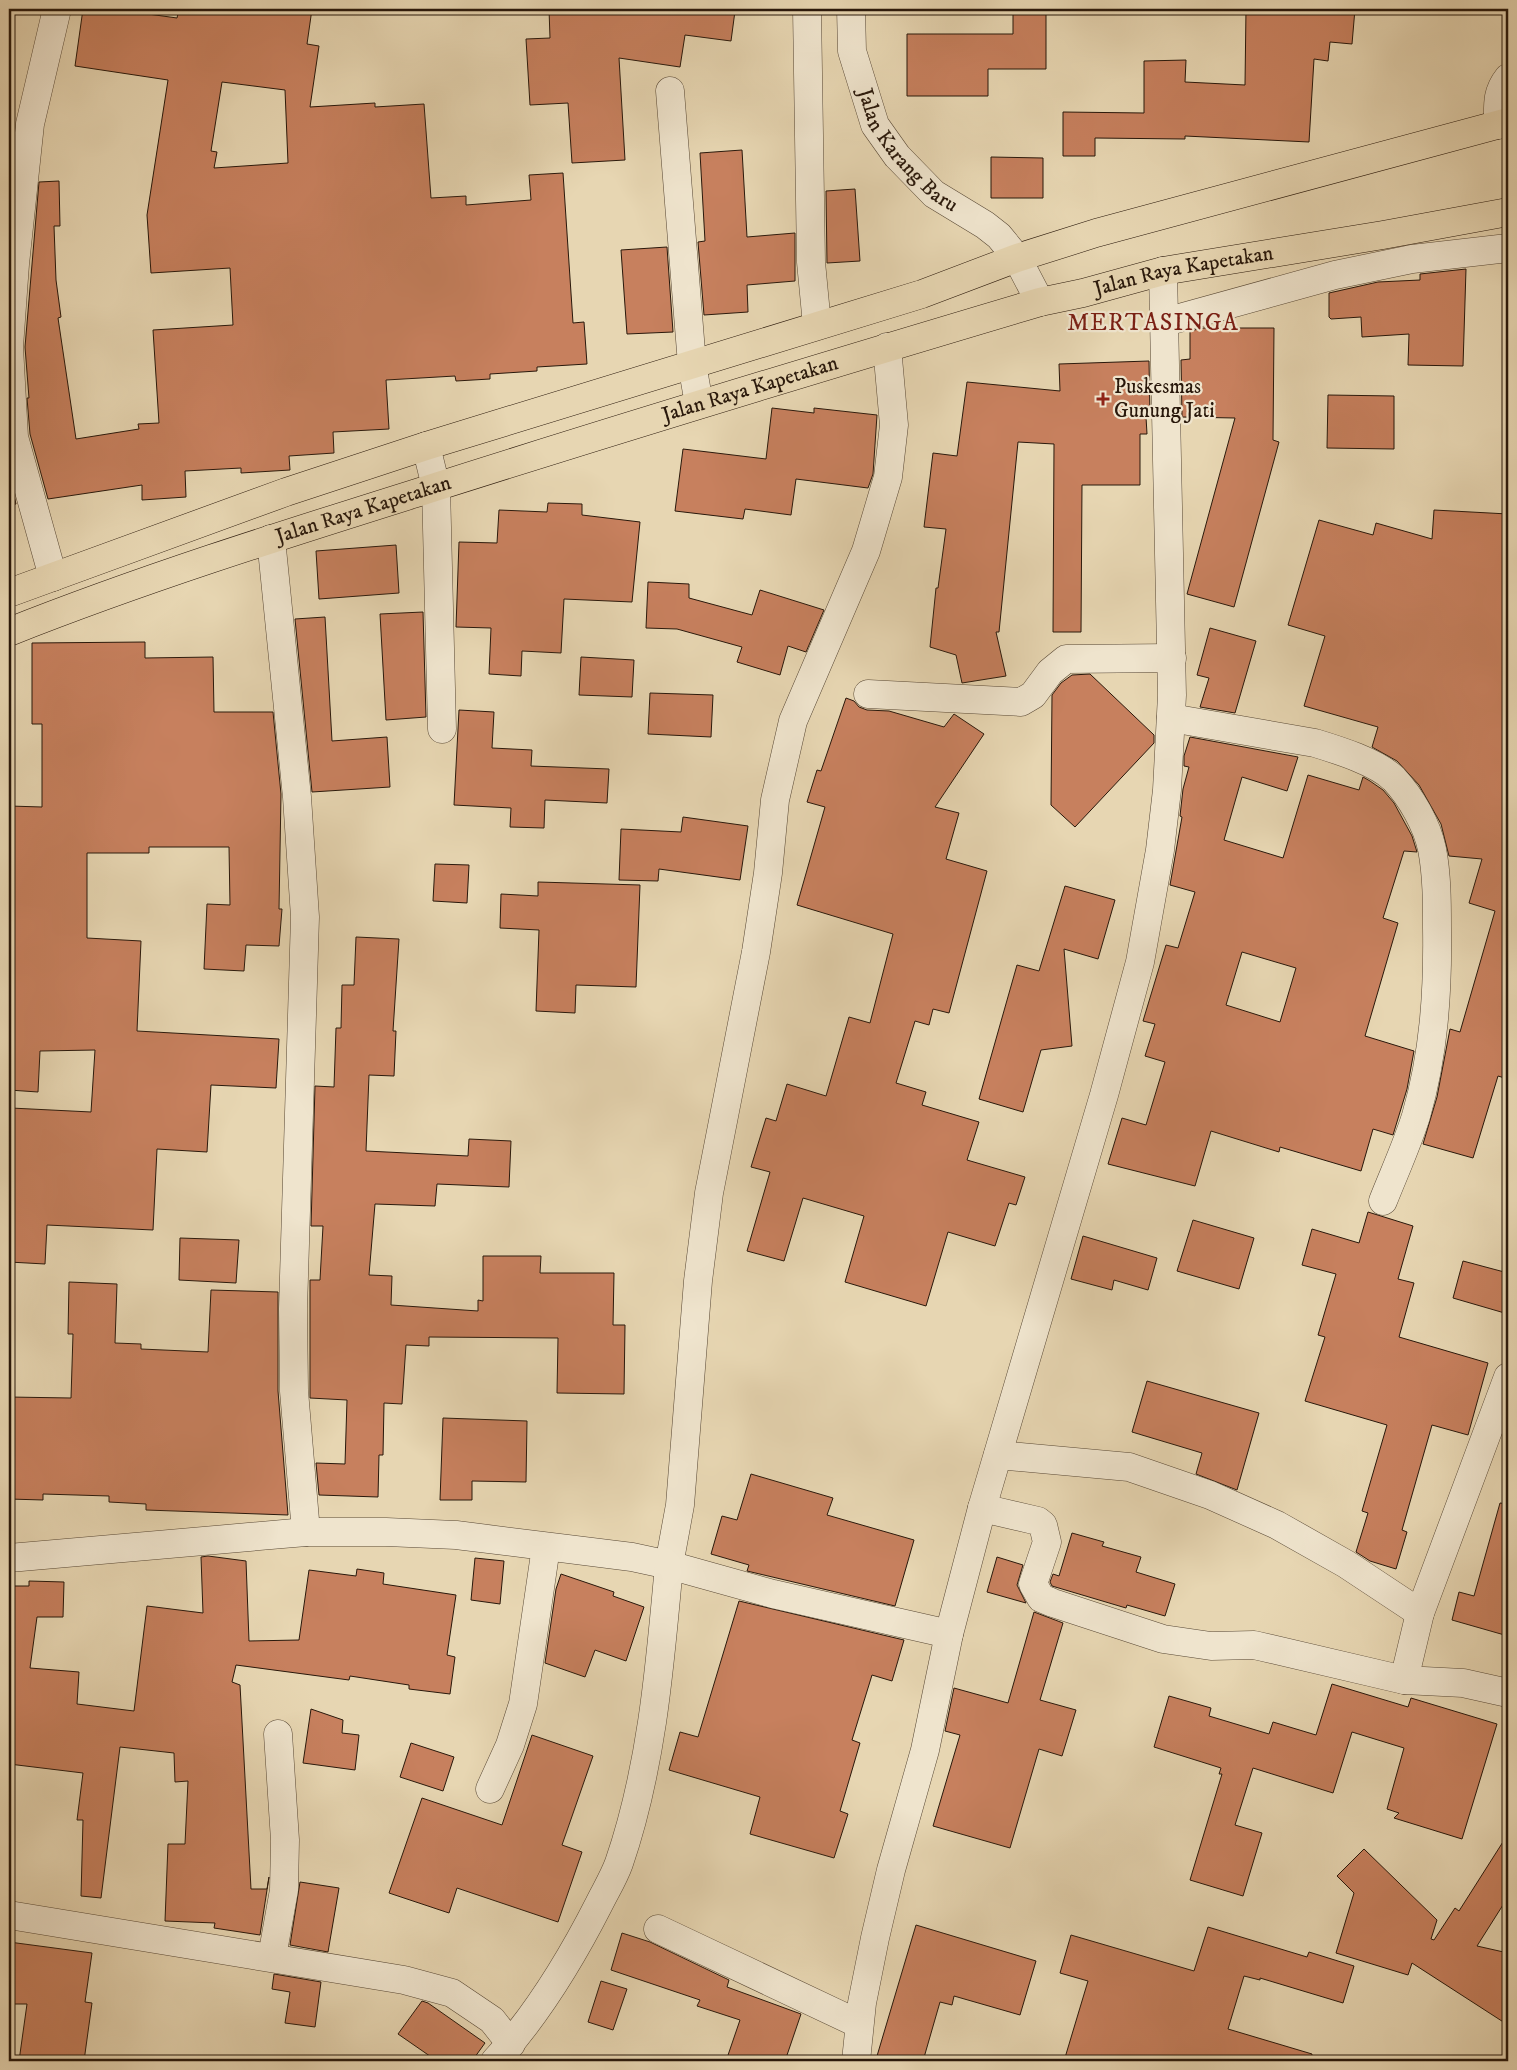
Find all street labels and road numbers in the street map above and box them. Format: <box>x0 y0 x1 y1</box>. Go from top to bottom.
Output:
street label: Jalan Karang Baru <box>851 83 962 218</box>
street label: Jalan Raya Kapetakan <box>1089 240 1275 303</box>
street label: Jalan Raya Kapetakan <box>657 350 841 429</box>
street label: Jalan Raya Kapetakan <box>270 470 454 550</box>

